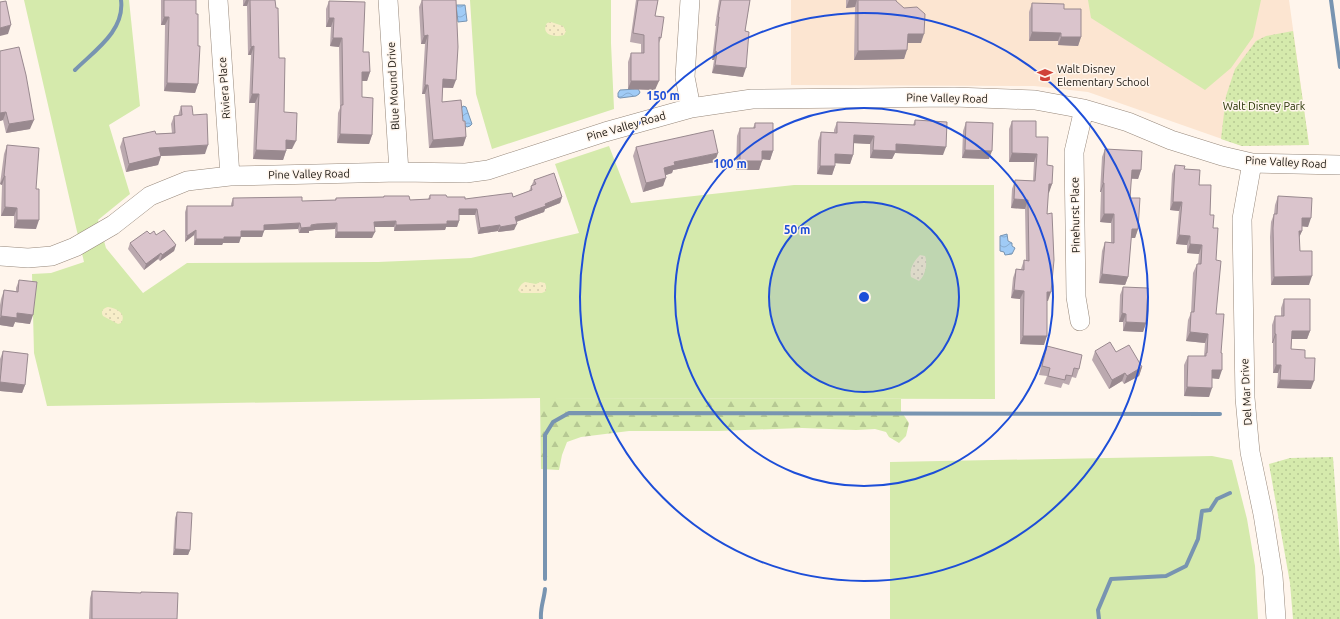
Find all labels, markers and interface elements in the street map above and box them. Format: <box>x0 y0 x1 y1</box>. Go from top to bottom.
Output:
street label: Blue Mound Drive <box>385 42 401 130</box>
street label: Riviera Place <box>216 57 232 119</box>
place label: Walt Disney Elementary School <box>1057 63 1149 88</box>
school or university icon: Walt Disney Elementary School <box>1036 66 1054 84</box>
text: 150 m <box>646 89 680 102</box>
street label: Pine Valley Road <box>906 91 988 105</box>
park label: Walt Disney Park <box>1223 100 1306 112</box>
street label: Pine Valley Road <box>585 109 667 143</box>
street label: Pine Valley Road <box>1245 154 1327 170</box>
text: 100 m <box>713 157 747 170</box>
street label: Pine Valley Road <box>268 167 350 181</box>
street label: Pinehurst Place <box>1068 177 1082 253</box>
text: 50 m <box>784 223 810 236</box>
centre of rings <box>857 290 871 304</box>
street label: Del Mar Drive <box>1238 358 1254 426</box>

